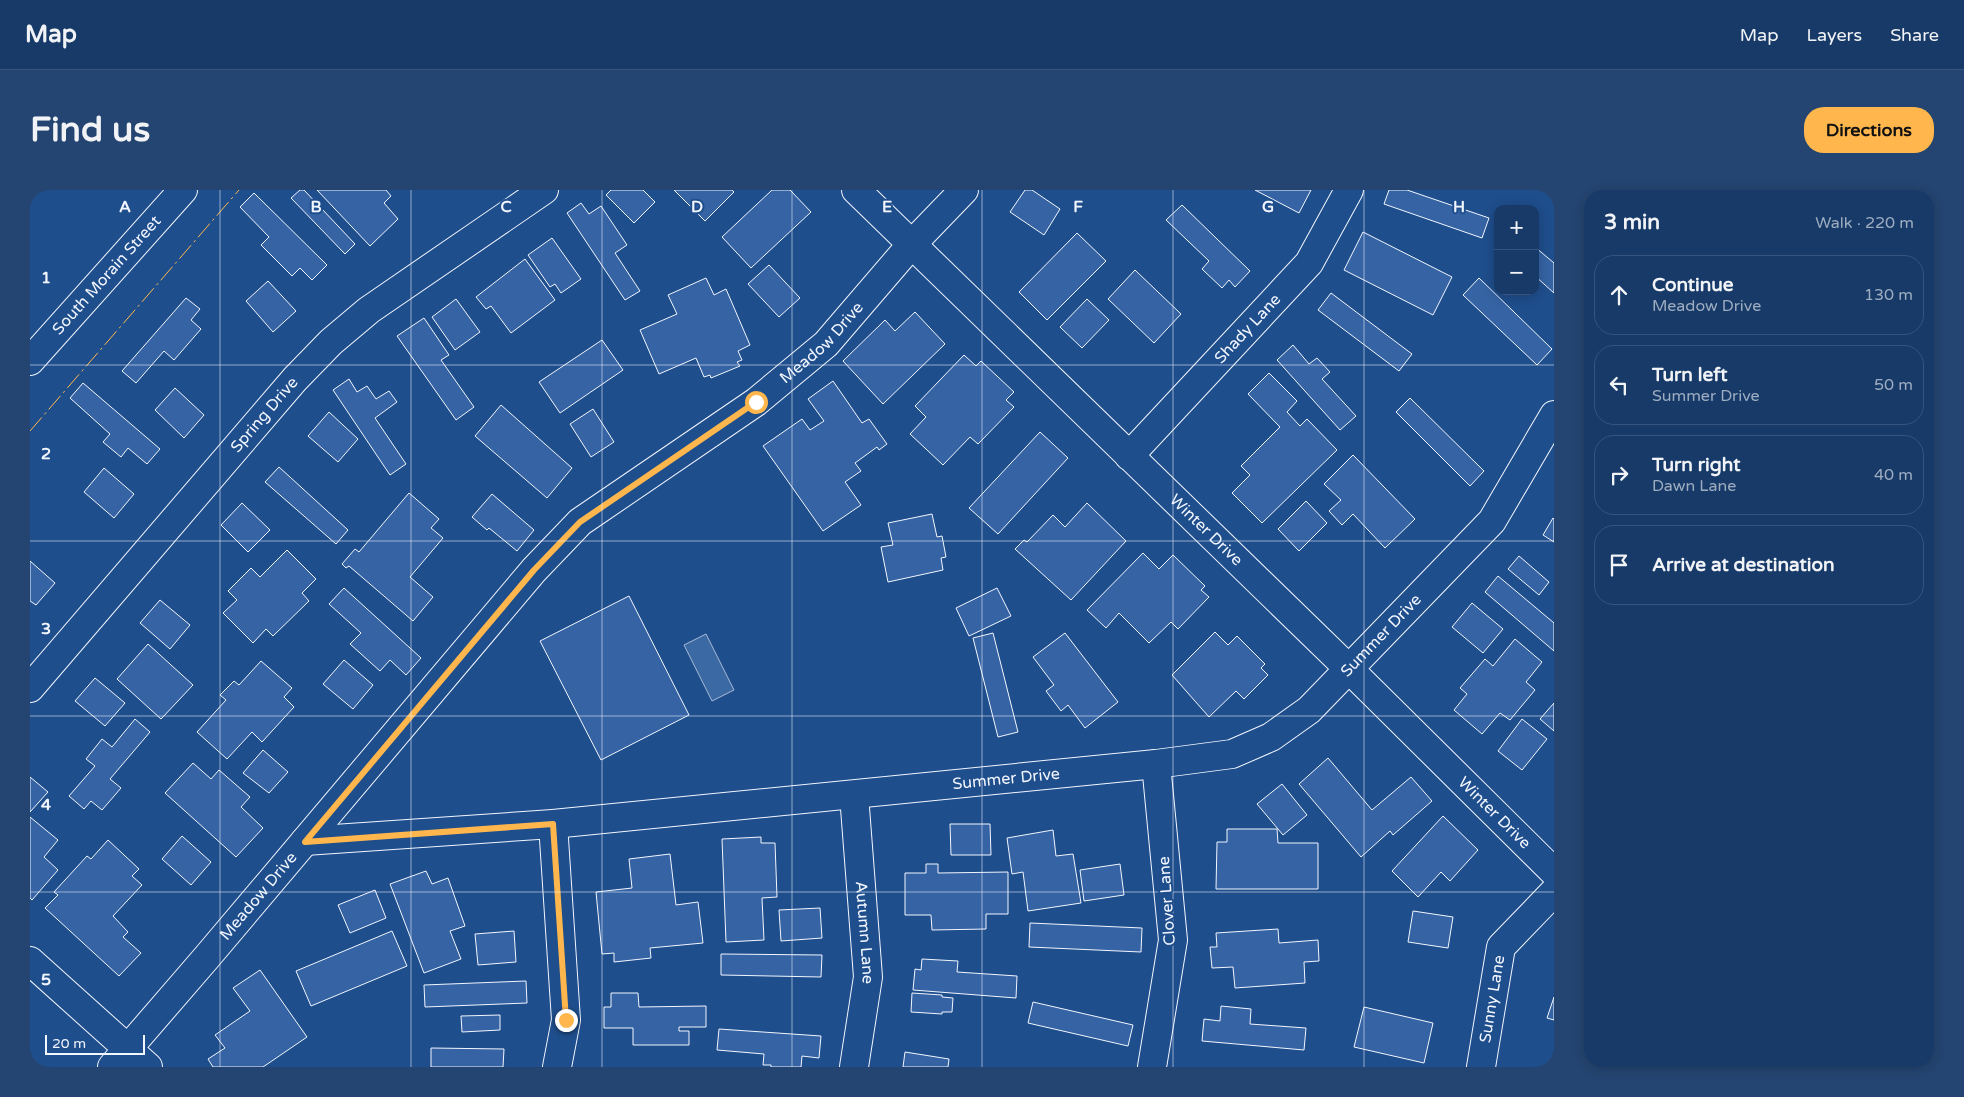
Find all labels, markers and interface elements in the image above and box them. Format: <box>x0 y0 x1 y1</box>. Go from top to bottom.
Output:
text: Map <box>25 20 77 49</box>
text: Map <box>1740 24 1779 46</box>
text: Layers <box>1807 24 1862 46</box>
text: Share <box>1890 24 1939 46</box>
button: Directions <box>1804 107 1934 153</box>
text: Find us <box>30 109 150 151</box>
text: A <box>119 197 131 217</box>
text: B <box>310 197 322 217</box>
text: C <box>500 197 512 217</box>
text: D <box>691 197 703 217</box>
text: E <box>882 197 892 217</box>
text: F <box>1073 197 1083 217</box>
text: G <box>1262 197 1274 217</box>
text: H <box>1453 197 1465 217</box>
map controls <box>1494 205 1539 295</box>
button: + <box>1494 205 1539 250</box>
text: 3 min <box>1604 210 1660 235</box>
street label: South Morain Street <box>48 212 165 339</box>
text: Walk · 220 m <box>1815 213 1914 233</box>
button: − <box>1494 250 1539 295</box>
text: 1 <box>41 268 51 288</box>
text: Continue <box>1652 274 1734 296</box>
icon: ahead <box>1605 281 1633 309</box>
text: 130 m <box>1864 285 1913 305</box>
street label: Shady Lane <box>1210 290 1285 368</box>
text: Meadow Drive <box>1652 296 1761 316</box>
street label: Meadow Drive <box>776 298 868 388</box>
text: Turn left <box>1652 364 1728 386</box>
icon: left <box>1605 371 1633 399</box>
street label: Spring Drive <box>226 373 302 457</box>
text: 50 m <box>1874 375 1913 395</box>
text: Summer Drive <box>1652 386 1760 406</box>
route start <box>745 391 768 414</box>
text: 2 <box>41 444 51 464</box>
text: Turn right <box>1652 454 1740 476</box>
icon: right <box>1605 461 1633 489</box>
text: 40 m <box>1874 465 1913 485</box>
text: Dawn Lane <box>1652 476 1736 496</box>
street label: Winter Drive <box>1165 490 1247 570</box>
icon: arrive <box>1605 551 1633 579</box>
text: Arrive at destination <box>1652 554 1835 576</box>
street label: Summer Drive <box>1336 590 1426 681</box>
text: 3 <box>41 619 51 639</box>
street label: Summer Drive <box>952 764 1061 794</box>
street label: Winter Drive <box>1454 773 1535 853</box>
text: 4 <box>41 795 51 815</box>
street label: Meadow Drive <box>215 848 301 944</box>
street label: Clover Lane <box>1154 856 1180 946</box>
street label: Autumn Lane <box>851 880 878 985</box>
street label: Sunny Lane <box>1475 954 1509 1044</box>
text: 5 <box>41 970 51 990</box>
route end <box>555 1009 578 1032</box>
scale bar <box>45 1032 145 1055</box>
text: 20 m <box>52 1035 86 1052</box>

